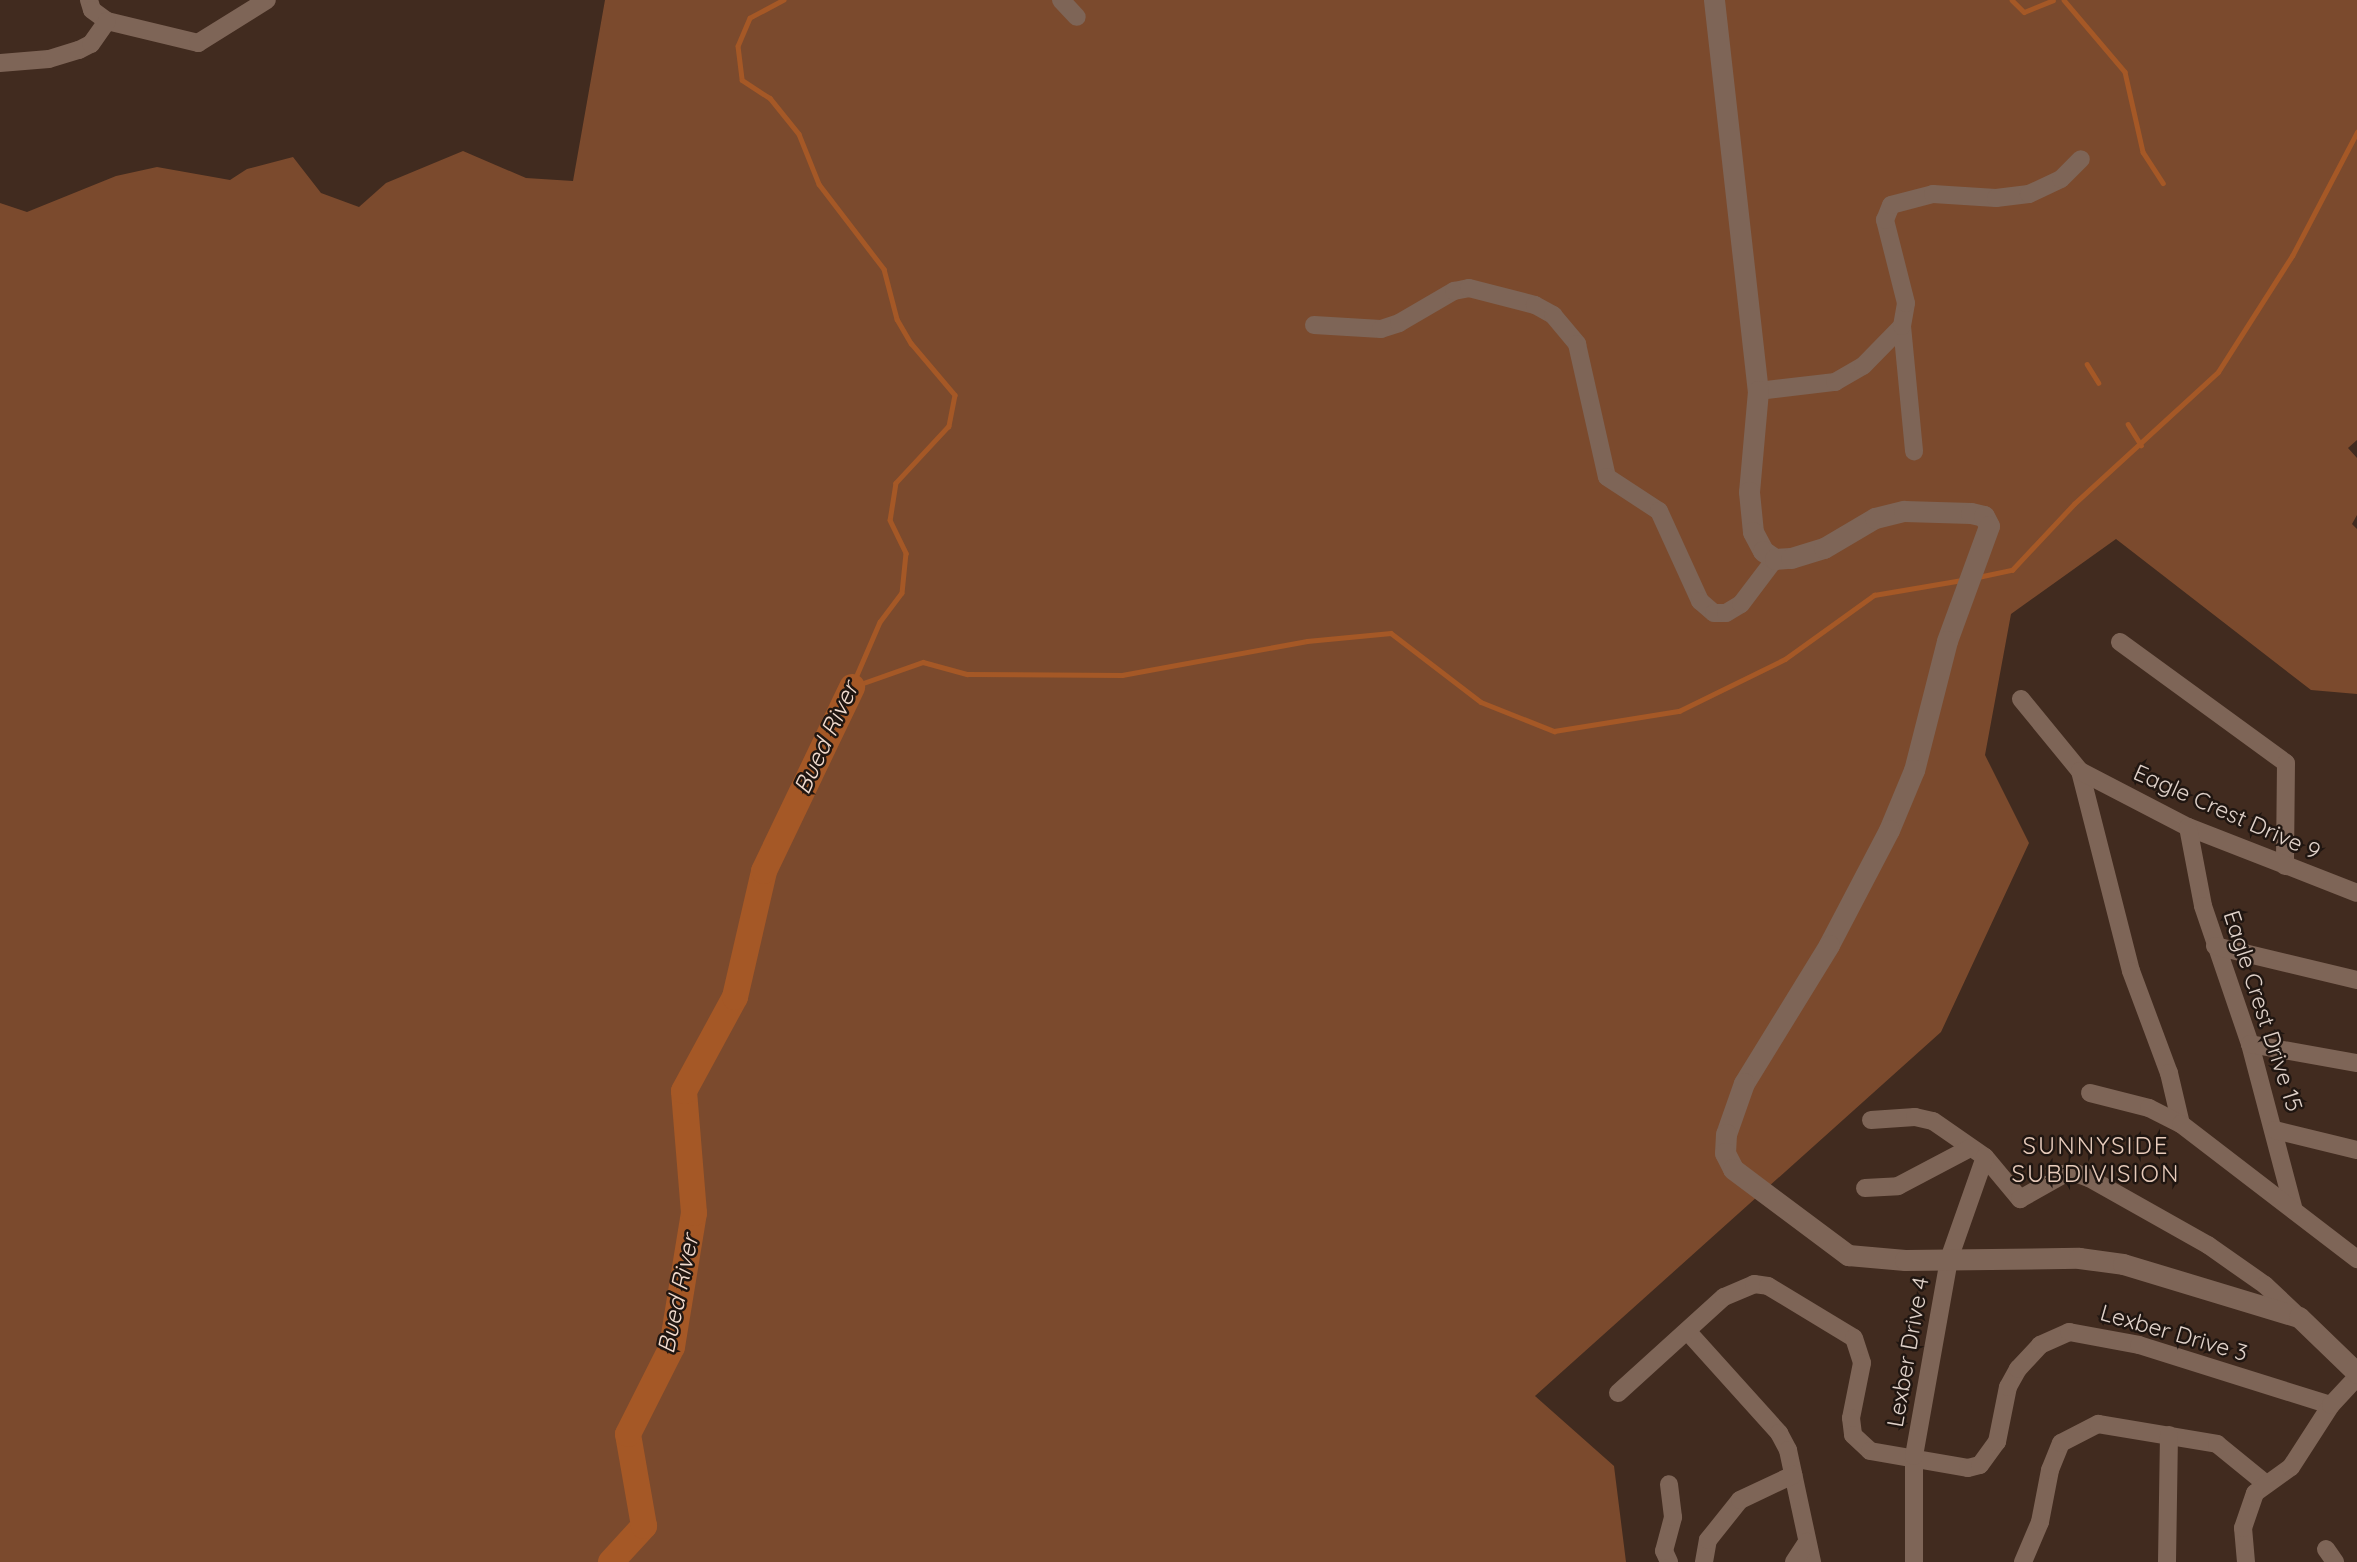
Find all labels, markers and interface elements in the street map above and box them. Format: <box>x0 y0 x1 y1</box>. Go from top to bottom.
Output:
water label: Bued River <box>787 677 865 799</box>
street label: Eagle Crest Drive 9 <box>2129 758 2325 866</box>
street label: Eagle Crest Drive 15 <box>2217 907 2309 1115</box>
district label: SUNNYSIDE SUBDIVISION <box>2013 1132 2179 1188</box>
water label: Bued River <box>651 1232 705 1356</box>
street label: Lexber Drive 4 <box>1881 1275 1935 1429</box>
street label: Lexber Drive 3 <box>2097 1299 2251 1367</box>

